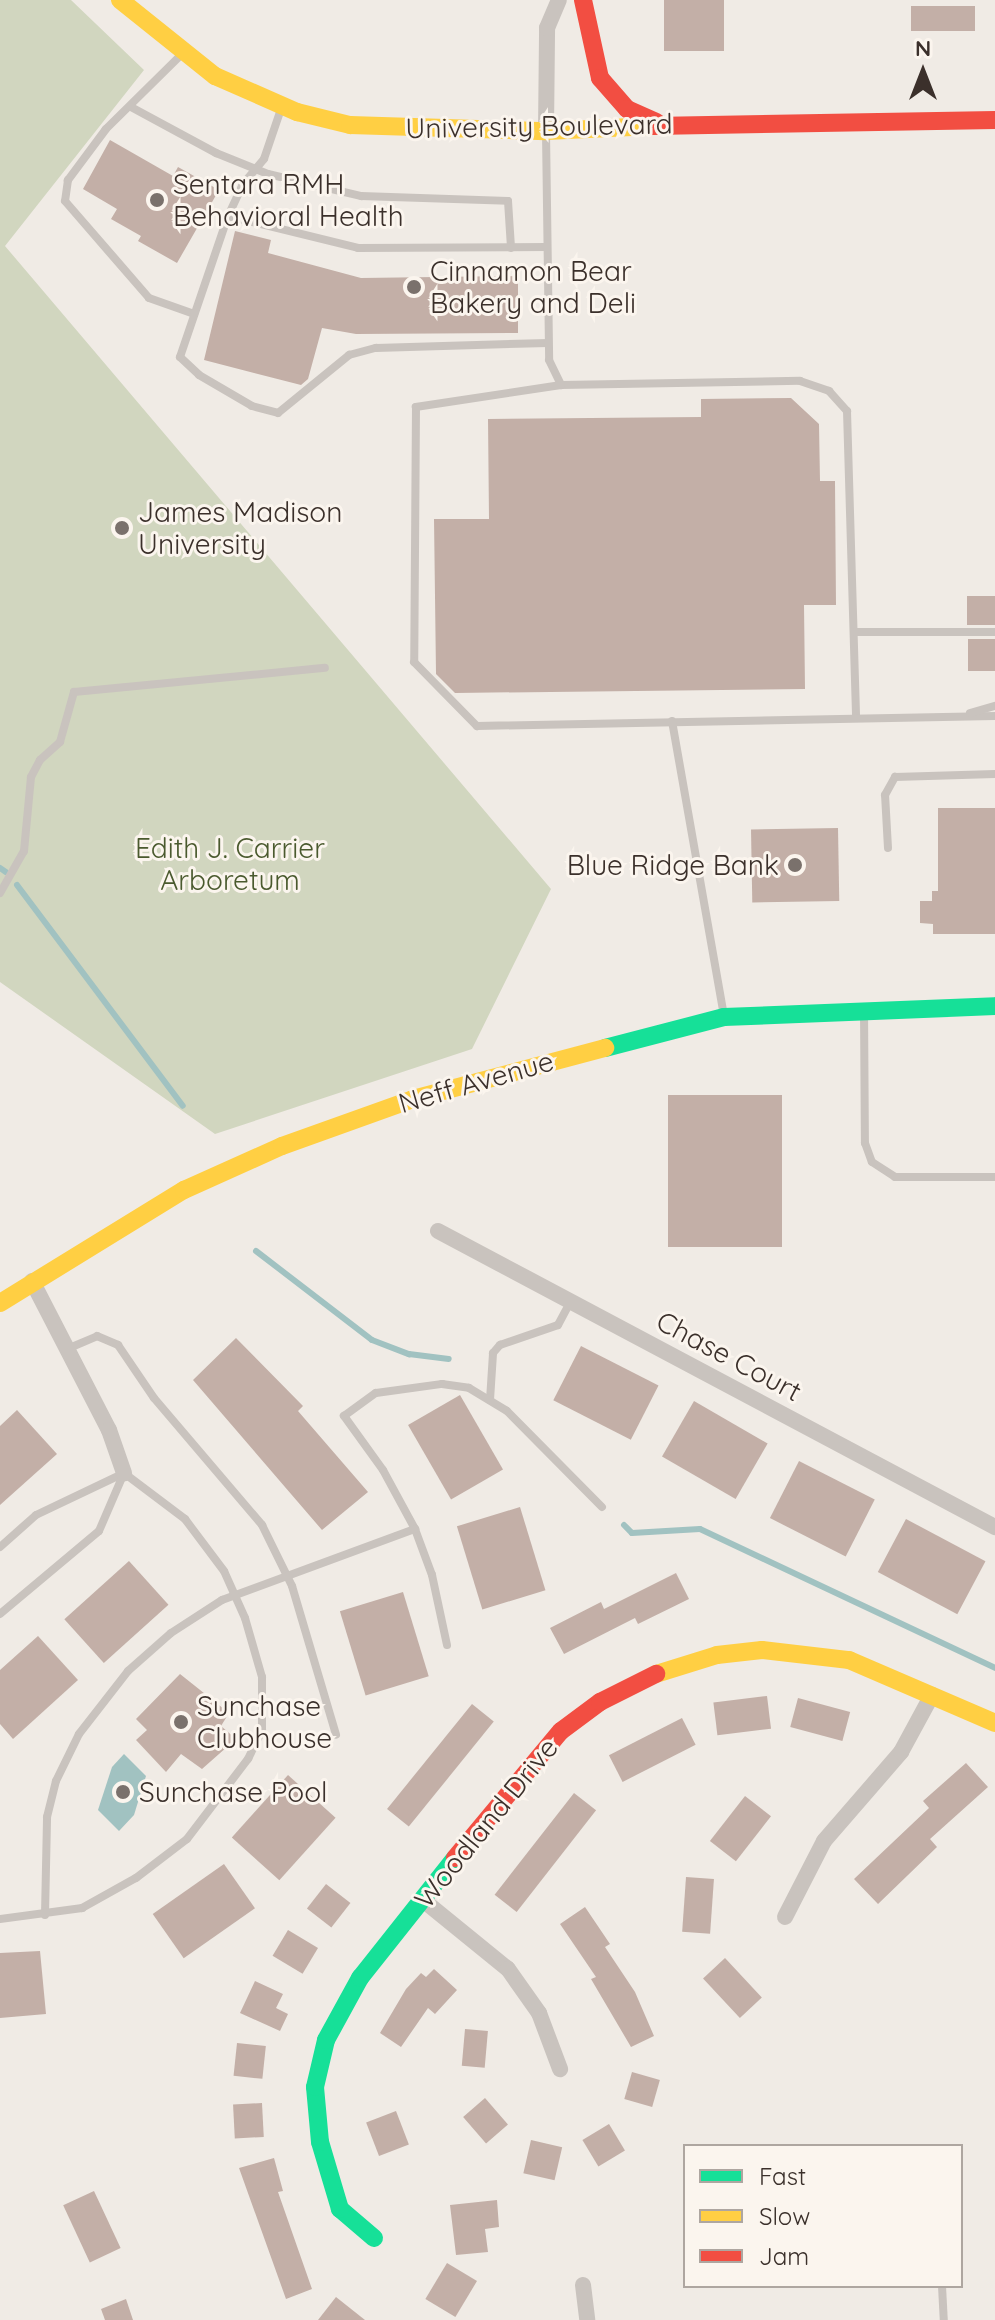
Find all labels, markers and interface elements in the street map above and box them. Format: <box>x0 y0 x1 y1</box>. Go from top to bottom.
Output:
north arrow <box>883 32 963 112</box>
text: N <box>915 34 931 62</box>
street label: University Boulevard <box>405 107 673 145</box>
place label: Sentara RMH Behavioral Health <box>173 167 404 233</box>
marker: Sentara RMH Behavioral Health <box>148 191 166 209</box>
place label: Cinnamon Bear Bakery and Deli <box>430 254 636 320</box>
marker: Cinnamon Bear Bakery and Deli <box>405 278 423 296</box>
place label: James Madison University <box>138 495 342 561</box>
marker: James Madison University <box>113 519 131 537</box>
park label: Edith J. Carrier Arboretum <box>135 831 325 897</box>
place label: Blue Ridge Bank <box>567 848 779 882</box>
marker: Blue Ridge Bank <box>786 856 804 874</box>
street label: Neff Avenue <box>395 1044 557 1120</box>
street label: Chase Court <box>651 1304 807 1408</box>
place label: Sunchase Clubhouse <box>197 1689 332 1755</box>
marker: Sunchase Clubhouse <box>172 1713 190 1731</box>
street label: Woodland Drive <box>407 1731 565 1915</box>
place label: Sunchase Pool <box>139 1775 327 1809</box>
marker: Sunchase Pool <box>114 1783 132 1801</box>
legend <box>683 2144 963 2288</box>
text: Fast <box>759 2161 806 2191</box>
text: Slow <box>759 2201 810 2231</box>
text: Jam <box>759 2241 809 2271</box>

